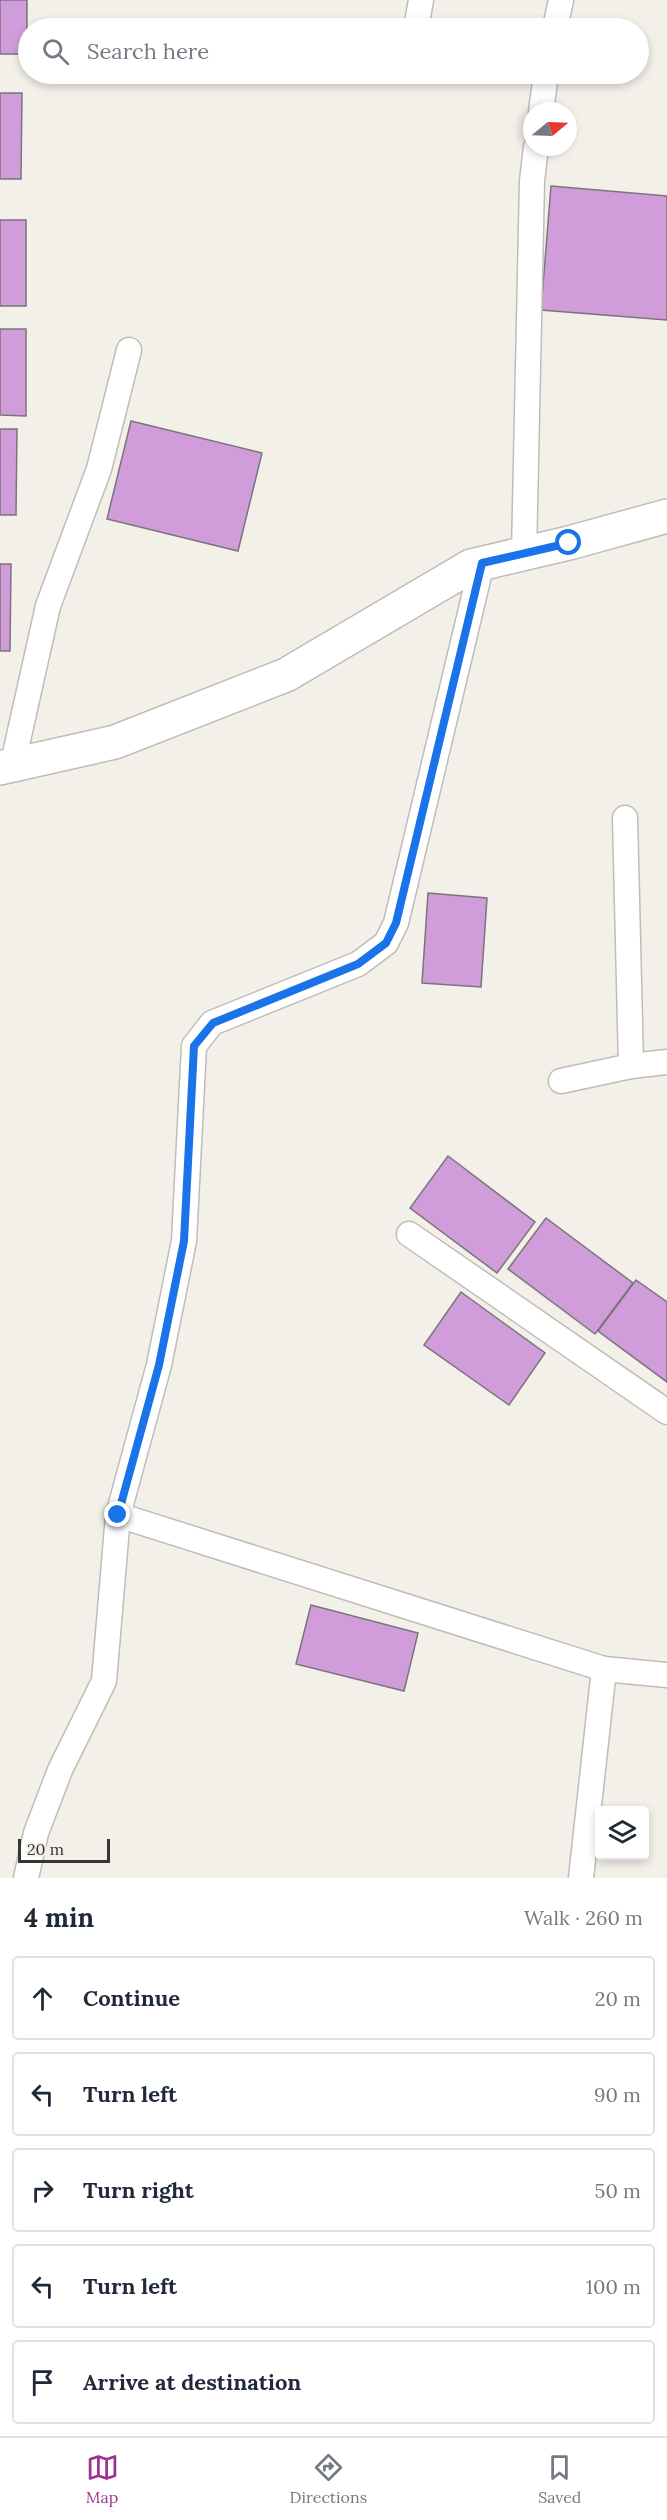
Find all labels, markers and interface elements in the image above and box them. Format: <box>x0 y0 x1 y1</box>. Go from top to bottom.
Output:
search box <box>18 18 649 84</box>
icon: search <box>39 35 72 68</box>
text: Search here <box>87 37 209 65</box>
north arrow <box>523 102 577 156</box>
route start <box>555 529 581 555</box>
route end <box>104 1501 130 1527</box>
map controls <box>595 1806 649 1860</box>
button: layers <box>595 1806 649 1860</box>
scale bar <box>18 1836 110 1864</box>
text: 20 m <box>27 1839 64 1859</box>
text: 4 min <box>24 1901 94 1934</box>
text: Walk · 260 m <box>524 1905 643 1930</box>
icon: ahead <box>26 1982 59 2015</box>
text: Continue <box>83 1984 180 2012</box>
text: 20 m <box>595 1986 641 2011</box>
icon: left <box>26 2078 59 2111</box>
text: Turn left <box>83 2080 177 2108</box>
text: 90 m <box>594 2082 641 2107</box>
icon: right <box>26 2174 59 2207</box>
text: Turn right <box>83 2176 194 2204</box>
text: 50 m <box>595 2178 641 2203</box>
icon: left <box>26 2270 59 2303</box>
text: Turn left <box>83 2272 177 2300</box>
text: 100 m <box>586 2274 641 2299</box>
icon: arrive <box>26 2366 59 2399</box>
text: Arrive at destination <box>83 2368 301 2396</box>
tab: Map <box>86 2451 119 2507</box>
tab: Directions <box>290 2451 367 2507</box>
tab: Saved <box>538 2451 581 2507</box>

